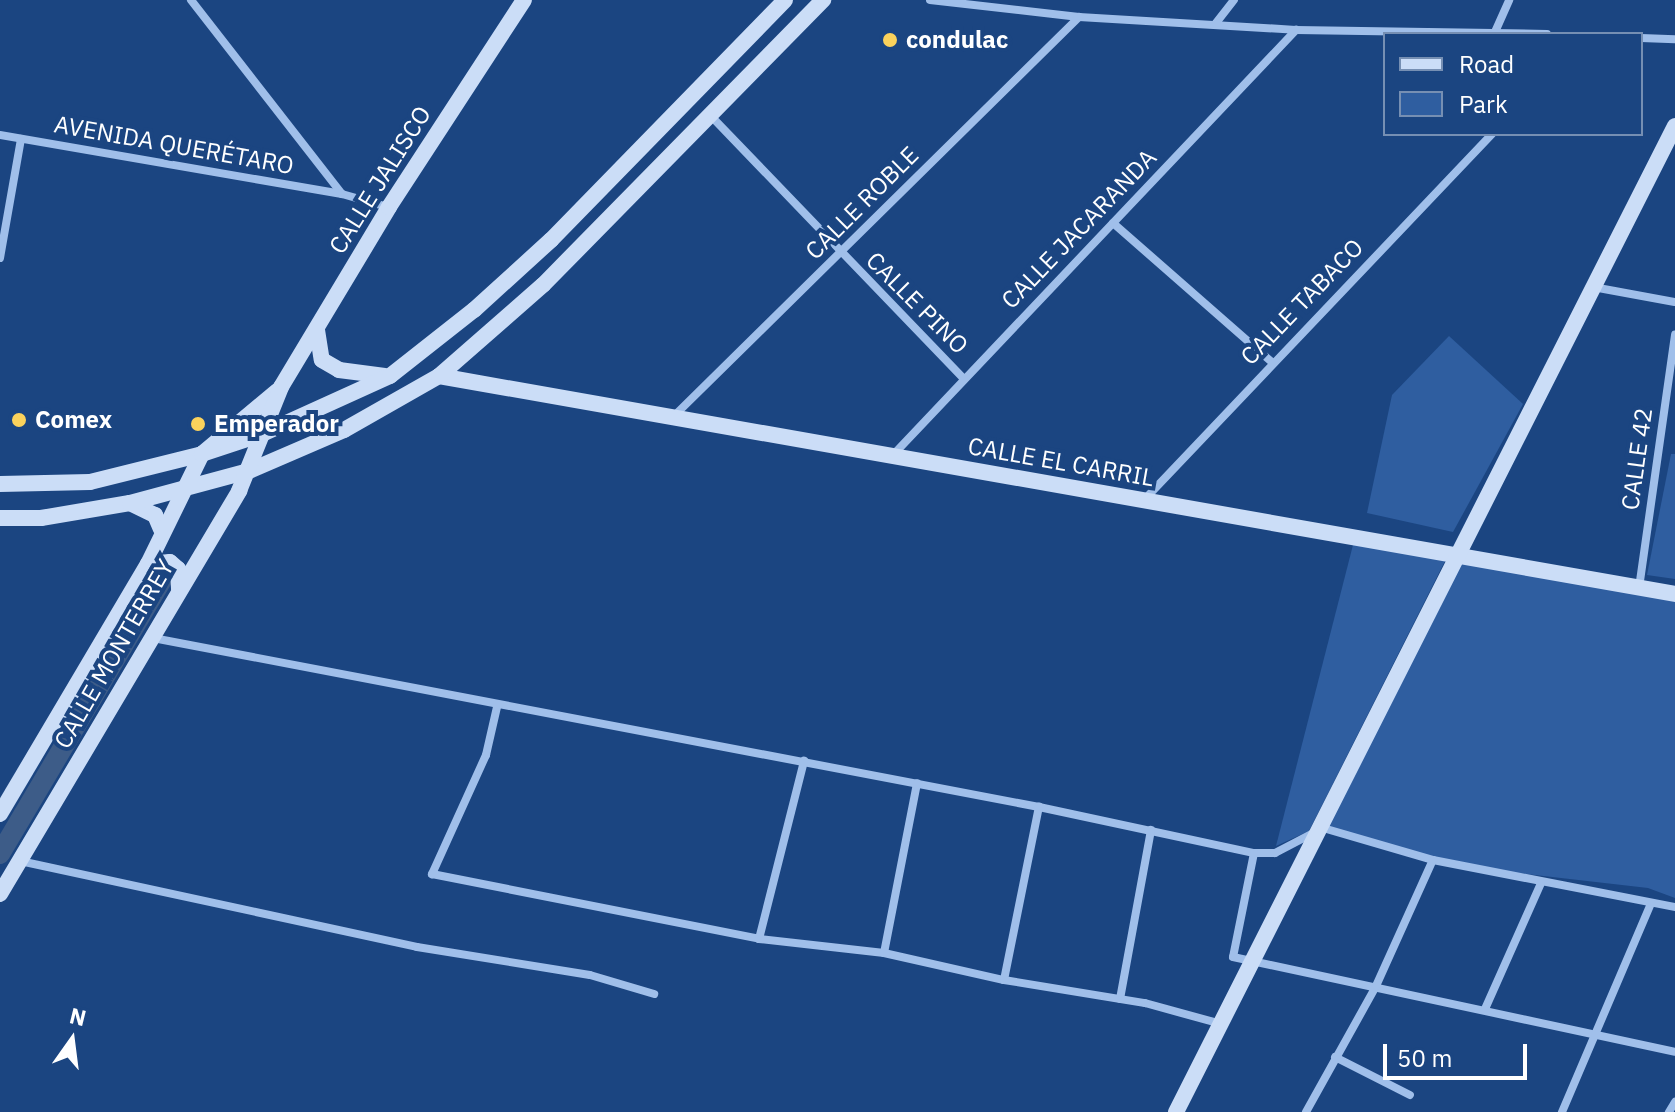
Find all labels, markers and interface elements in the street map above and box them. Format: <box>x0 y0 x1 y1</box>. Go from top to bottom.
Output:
place label: condulac <box>906 26 1008 54</box>
marker: condulac <box>881 31 899 49</box>
legend <box>1383 32 1643 136</box>
text: Road <box>1459 48 1514 80</box>
text: Park <box>1459 88 1508 120</box>
street label: CALLE JALISCO <box>323 101 437 259</box>
street label: AVENIDA QUERÉTARO <box>52 110 296 180</box>
street label: CALLE ROBLE <box>800 141 924 265</box>
street label: CALLE JACARANDA <box>996 143 1162 315</box>
street label: CALLE TABACO <box>1235 233 1369 371</box>
street label: CALLE PINO <box>860 246 974 360</box>
place label: Comex <box>35 406 112 434</box>
street label: CALLE 42 <box>1616 406 1658 512</box>
place label: Emperador <box>214 410 339 438</box>
marker: Comex <box>10 411 28 429</box>
marker: Emperador <box>189 415 207 433</box>
street label: CALLE EL CARRIL <box>966 431 1156 493</box>
street label: CALLE MONTERREY <box>48 554 180 754</box>
north arrow <box>32 1000 112 1080</box>
text: N <box>67 1000 89 1032</box>
scale bar <box>1387 1028 1531 1078</box>
text: 50 m <box>1397 1042 1452 1074</box>

